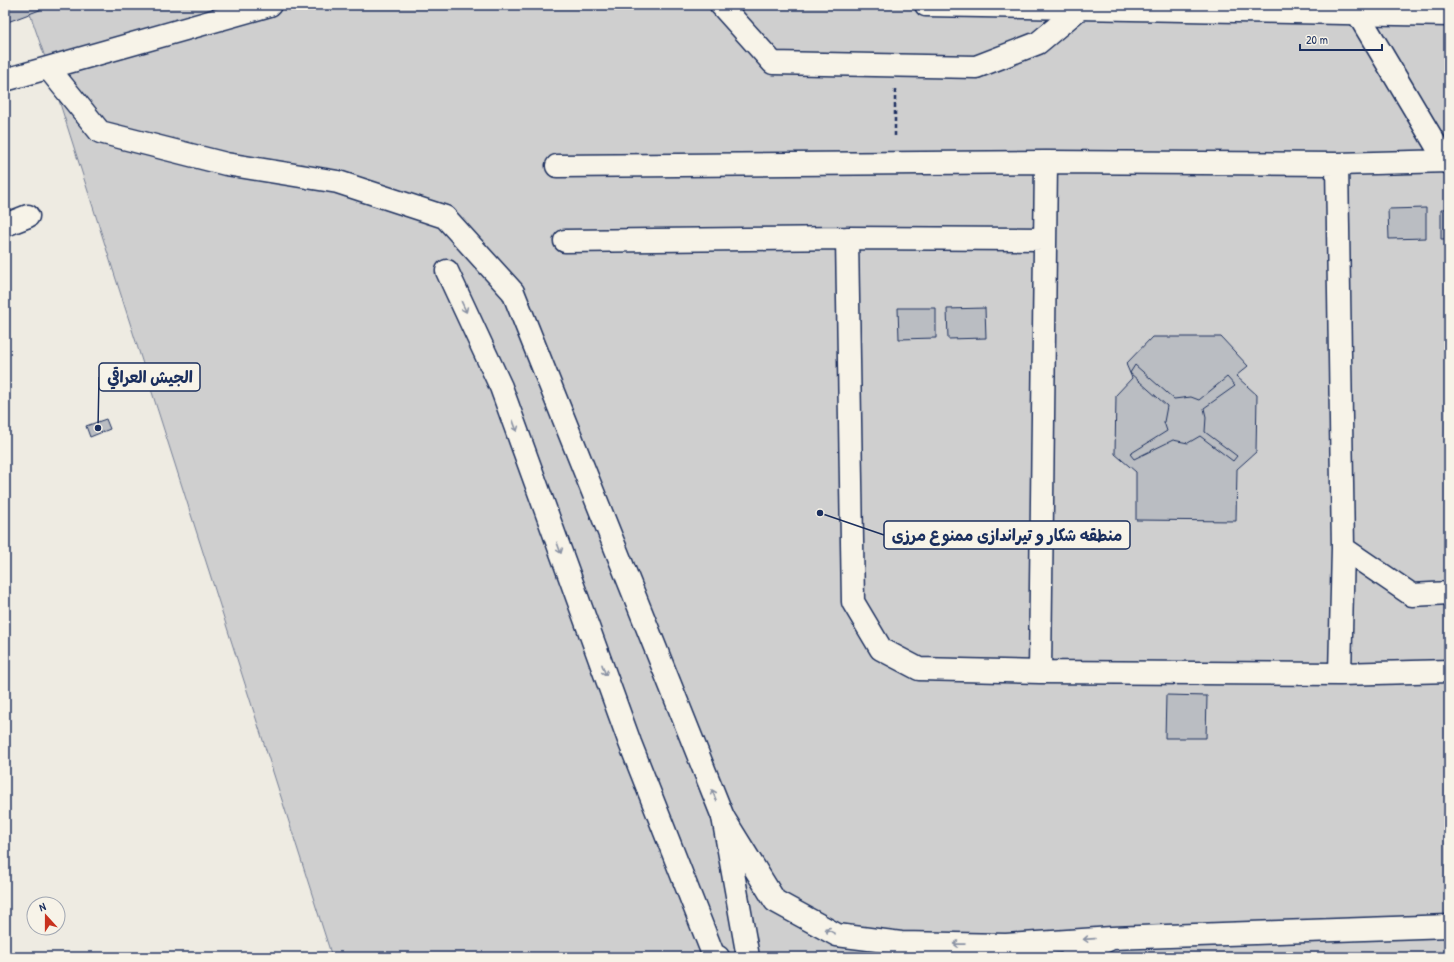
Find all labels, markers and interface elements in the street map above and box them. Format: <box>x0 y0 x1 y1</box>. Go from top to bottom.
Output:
scale bar <box>1300 26 1382 52</box>
text: 20 m <box>1306 31 1328 48</box>
one-way arrow <box>460 300 468 312</box>
callout: الجيش العراقي <box>99 363 200 391</box>
text: الجيش العراقي <box>107 366 193 390</box>
one-way arrow <box>512 419 520 431</box>
callout: منطقه شکار و تیراندازی ممنوع مرزی <box>884 521 1130 549</box>
text: منطقه شکار و تیراندازی ممنوع مرزی <box>892 524 1122 547</box>
one-way arrow <box>556 542 564 554</box>
one-way arrow <box>600 664 608 676</box>
one-way arrow <box>710 789 717 801</box>
north arrow <box>26 896 66 936</box>
text: N <box>37 899 48 914</box>
one-way arrow <box>825 927 837 935</box>
one-way arrow <box>1083 936 1096 943</box>
one-way arrow <box>953 940 966 948</box>

